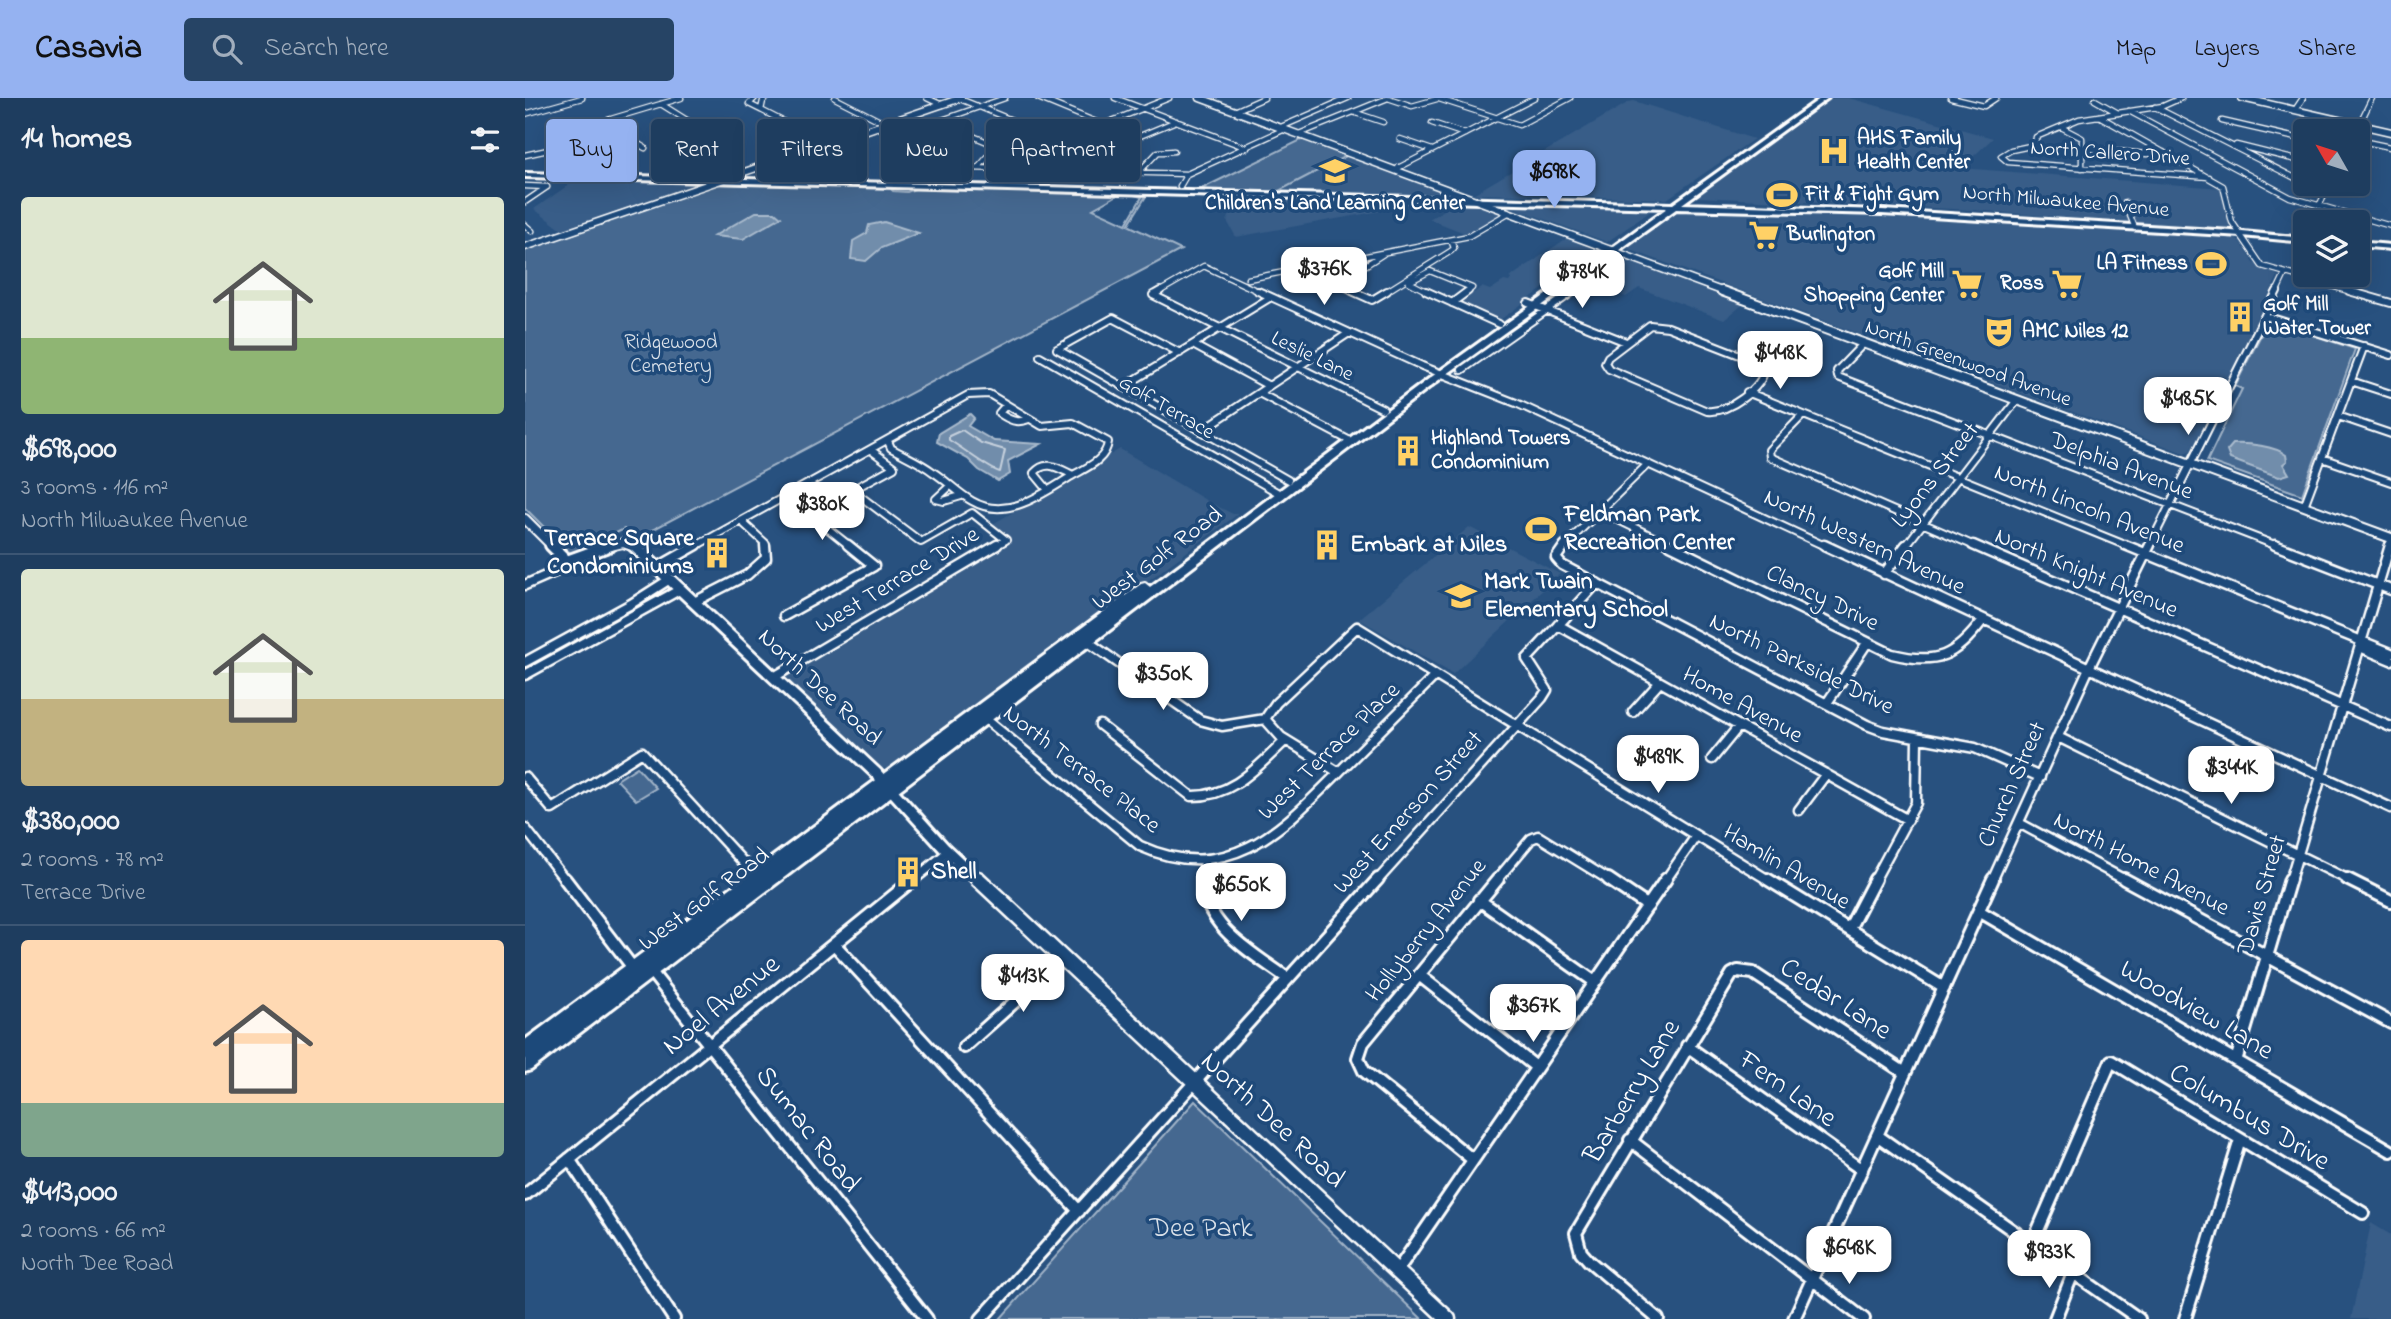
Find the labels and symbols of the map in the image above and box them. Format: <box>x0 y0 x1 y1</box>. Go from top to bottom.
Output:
north arrow <box>2293 119 2369 196</box>
place label: AHS Family Health Center <box>1857 124 1971 178</box>
street label: North Callero Drive <box>2029 133 2191 175</box>
hospital icon: AHS Family Health Center <box>1817 134 1851 168</box>
pin: $698K <box>1505 150 1603 210</box>
school or university icon: Children's Land Learning Center <box>1318 154 1352 188</box>
sports icon: Fit & Fight Gym <box>1765 178 1799 212</box>
street label: North Milwaukee Avenue <box>1962 178 2171 226</box>
place label: Fit & Fight Gym <box>1804 180 1939 212</box>
place label: Children's Land Learning Center <box>1205 189 1465 221</box>
supermarket icon: Burlington <box>1747 218 1781 252</box>
place label: Burlington <box>1786 220 1875 252</box>
sports icon: LA Fitness <box>2194 247 2228 281</box>
pin: $376K <box>1275 248 1373 307</box>
place label: LA Fitness <box>2096 249 2188 279</box>
pin: $784K <box>1533 250 1631 310</box>
place label: Golf Mill Shopping Center <box>1804 257 1944 313</box>
supermarket icon: Golf Mill Shopping Center <box>1950 267 1984 301</box>
supermarket icon: Ross <box>2050 267 2084 301</box>
place label: Ross <box>2000 269 2044 299</box>
place label: Golf Mill Water Tower <box>2263 290 2371 344</box>
building icon: Golf Mill Water Tower <box>2223 300 2257 334</box>
street label: North Greenwood Avenue <box>1860 313 2076 416</box>
theatre icon: AMC Niles 12 <box>1982 315 2016 349</box>
place label: AMC Niles 12 <box>2022 317 2129 347</box>
street label: Leslie Lane <box>1266 324 1359 390</box>
park label: Ridgewood Cemetery <box>624 328 718 384</box>
pin: $448K <box>1731 331 1829 391</box>
street label: Golf Terrace <box>1112 368 1220 448</box>
pin: $485K <box>2139 378 2237 437</box>
street label: Lyons Street <box>1883 416 1989 537</box>
street label: Delphia Avenue <box>2043 423 2198 511</box>
place label: Highland Towers Condominium <box>1431 424 1571 478</box>
building icon: Highland Towers Condominium <box>1391 434 1425 468</box>
street label: North Lincoln Avenue <box>1988 456 2190 564</box>
street label: North Western Avenue <box>1757 481 1971 605</box>
pin: $380K <box>773 482 871 542</box>
street label: West Golf Road <box>1085 498 1231 620</box>
place label: Feldman Park Recreation Center <box>1563 498 1735 561</box>
sports icon: Feldman Park Recreation Center <box>1524 512 1558 546</box>
street label: West Terrace Drive <box>809 518 987 644</box>
street label: North Knight Avenue <box>1989 520 2183 629</box>
place label: Terrace Square Condominiums <box>544 522 695 585</box>
building icon: Embark at Niles <box>1310 528 1344 562</box>
place label: Embark at Niles <box>1350 528 1507 563</box>
building icon: Terrace Square Condominiums <box>700 536 734 570</box>
street label: Clancy Drive <box>1759 557 1885 642</box>
place label: Mark Twain Elementary School <box>1484 565 1668 629</box>
school or university icon: Mark Twain Elementary School <box>1444 579 1478 613</box>
street label: North Parkside Drive <box>1703 605 1900 725</box>
street label: North Dee Road <box>749 621 889 755</box>
pin: $350K <box>1114 652 1212 712</box>
street label: Home Avenue <box>1675 658 1809 754</box>
street label: West Terrace Place <box>1251 675 1409 829</box>
street label: North Terrace Place <box>994 697 1168 843</box>
street label: Church Street <box>1970 717 2056 853</box>
street label: West Emerson Street <box>1326 723 1492 903</box>
pin: $489K <box>1609 736 1707 795</box>
pin: $344K <box>2182 746 2280 806</box>
street label: North Home Avenue <box>2047 804 2236 926</box>
street label: Hamlin Avenue <box>1715 816 1857 920</box>
street label: Davis Street <box>2229 831 2297 960</box>
street label: West Golf Road <box>632 839 778 961</box>
street label: Hollyberry Avenue <box>1358 851 1497 1011</box>
building icon: Shell <box>891 855 925 889</box>
place label: Shell <box>931 855 977 890</box>
pin: $650K <box>1192 864 1290 923</box>
street label: Noel Avenue <box>654 945 790 1066</box>
street label: Cedar Lane <box>1771 948 1900 1052</box>
street label: Woodview Lane <box>2111 950 2281 1072</box>
pin: $413K <box>974 954 1072 1014</box>
pin: $367K <box>1484 984 1582 1044</box>
street label: Barberry Lane <box>1573 1012 1692 1173</box>
street label: Fern Lane <box>1729 1041 1845 1139</box>
street label: North Dee Road <box>1190 1043 1354 1199</box>
street label: Columbus Drive <box>2160 1054 2338 1183</box>
street label: Sumac Road <box>744 1058 870 1202</box>
park label: Dee Park <box>1148 1209 1253 1250</box>
pin: $648K <box>1800 1226 1898 1286</box>
pin: $933K <box>2000 1230 2098 1290</box>

